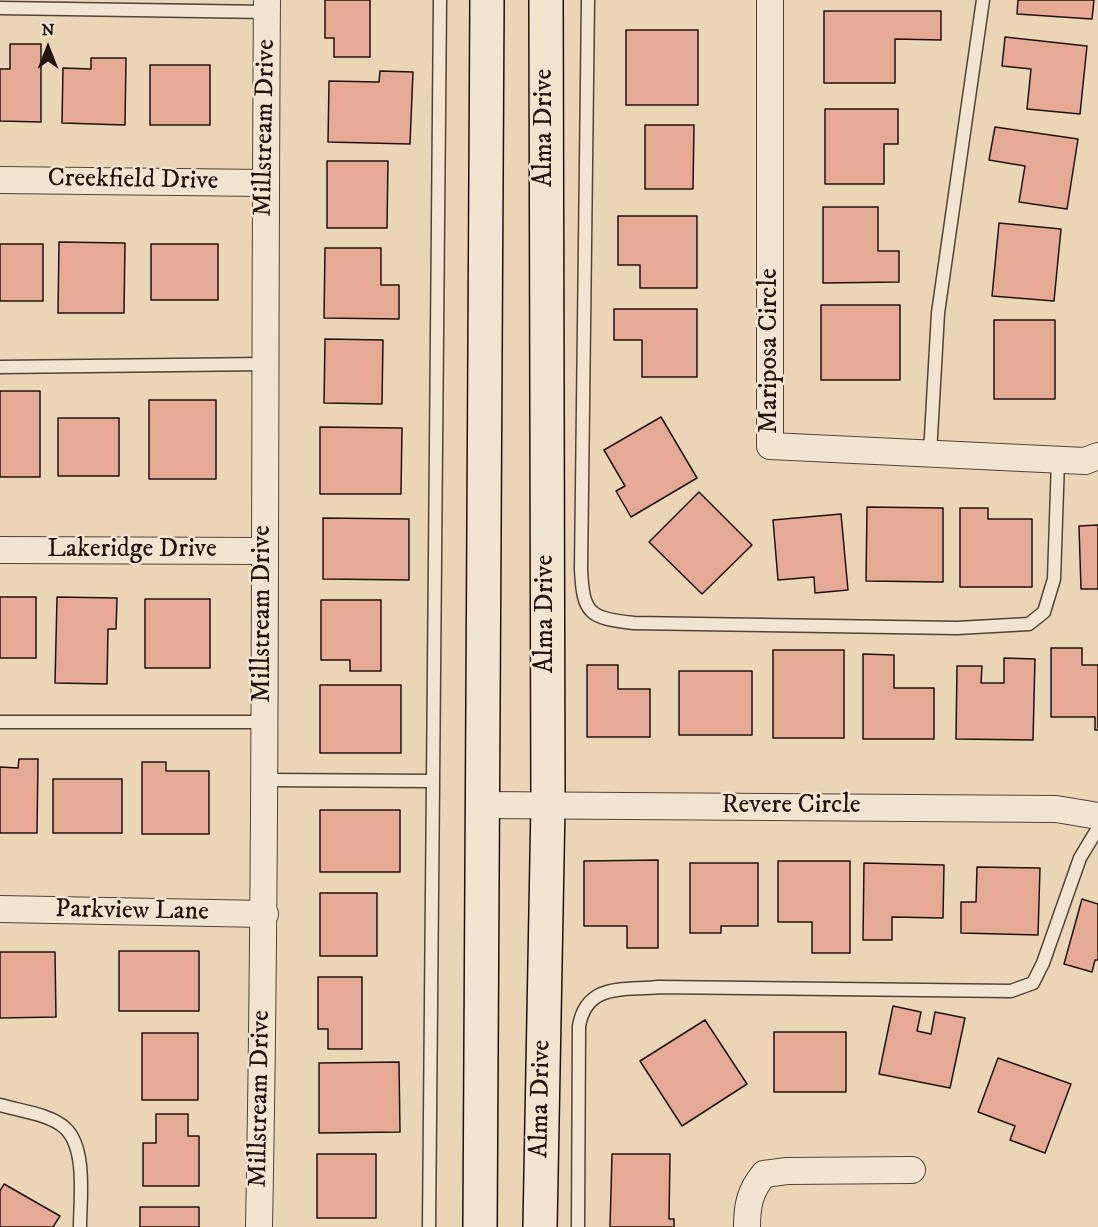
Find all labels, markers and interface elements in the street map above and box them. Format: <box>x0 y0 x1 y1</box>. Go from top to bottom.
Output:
north arrow <box>18 18 78 78</box>
text: N <box>41 20 55 40</box>
street label: Millstream Drive <box>249 39 283 217</box>
street label: Alma Drive <box>530 69 562 187</box>
street label: Creekfield Drive <box>47 164 219 198</box>
street label: Mariposa Circle <box>755 268 787 434</box>
street label: Millstream Drive <box>248 525 280 703</box>
street label: Lakeridge Drive <box>47 535 217 567</box>
street label: Alma Drive <box>531 555 563 673</box>
street label: Revere Circle <box>721 791 861 823</box>
street label: Parkview Lane <box>55 895 209 929</box>
street label: Millstream Drive <box>244 1010 278 1188</box>
street label: Alma Drive <box>525 1040 559 1158</box>

